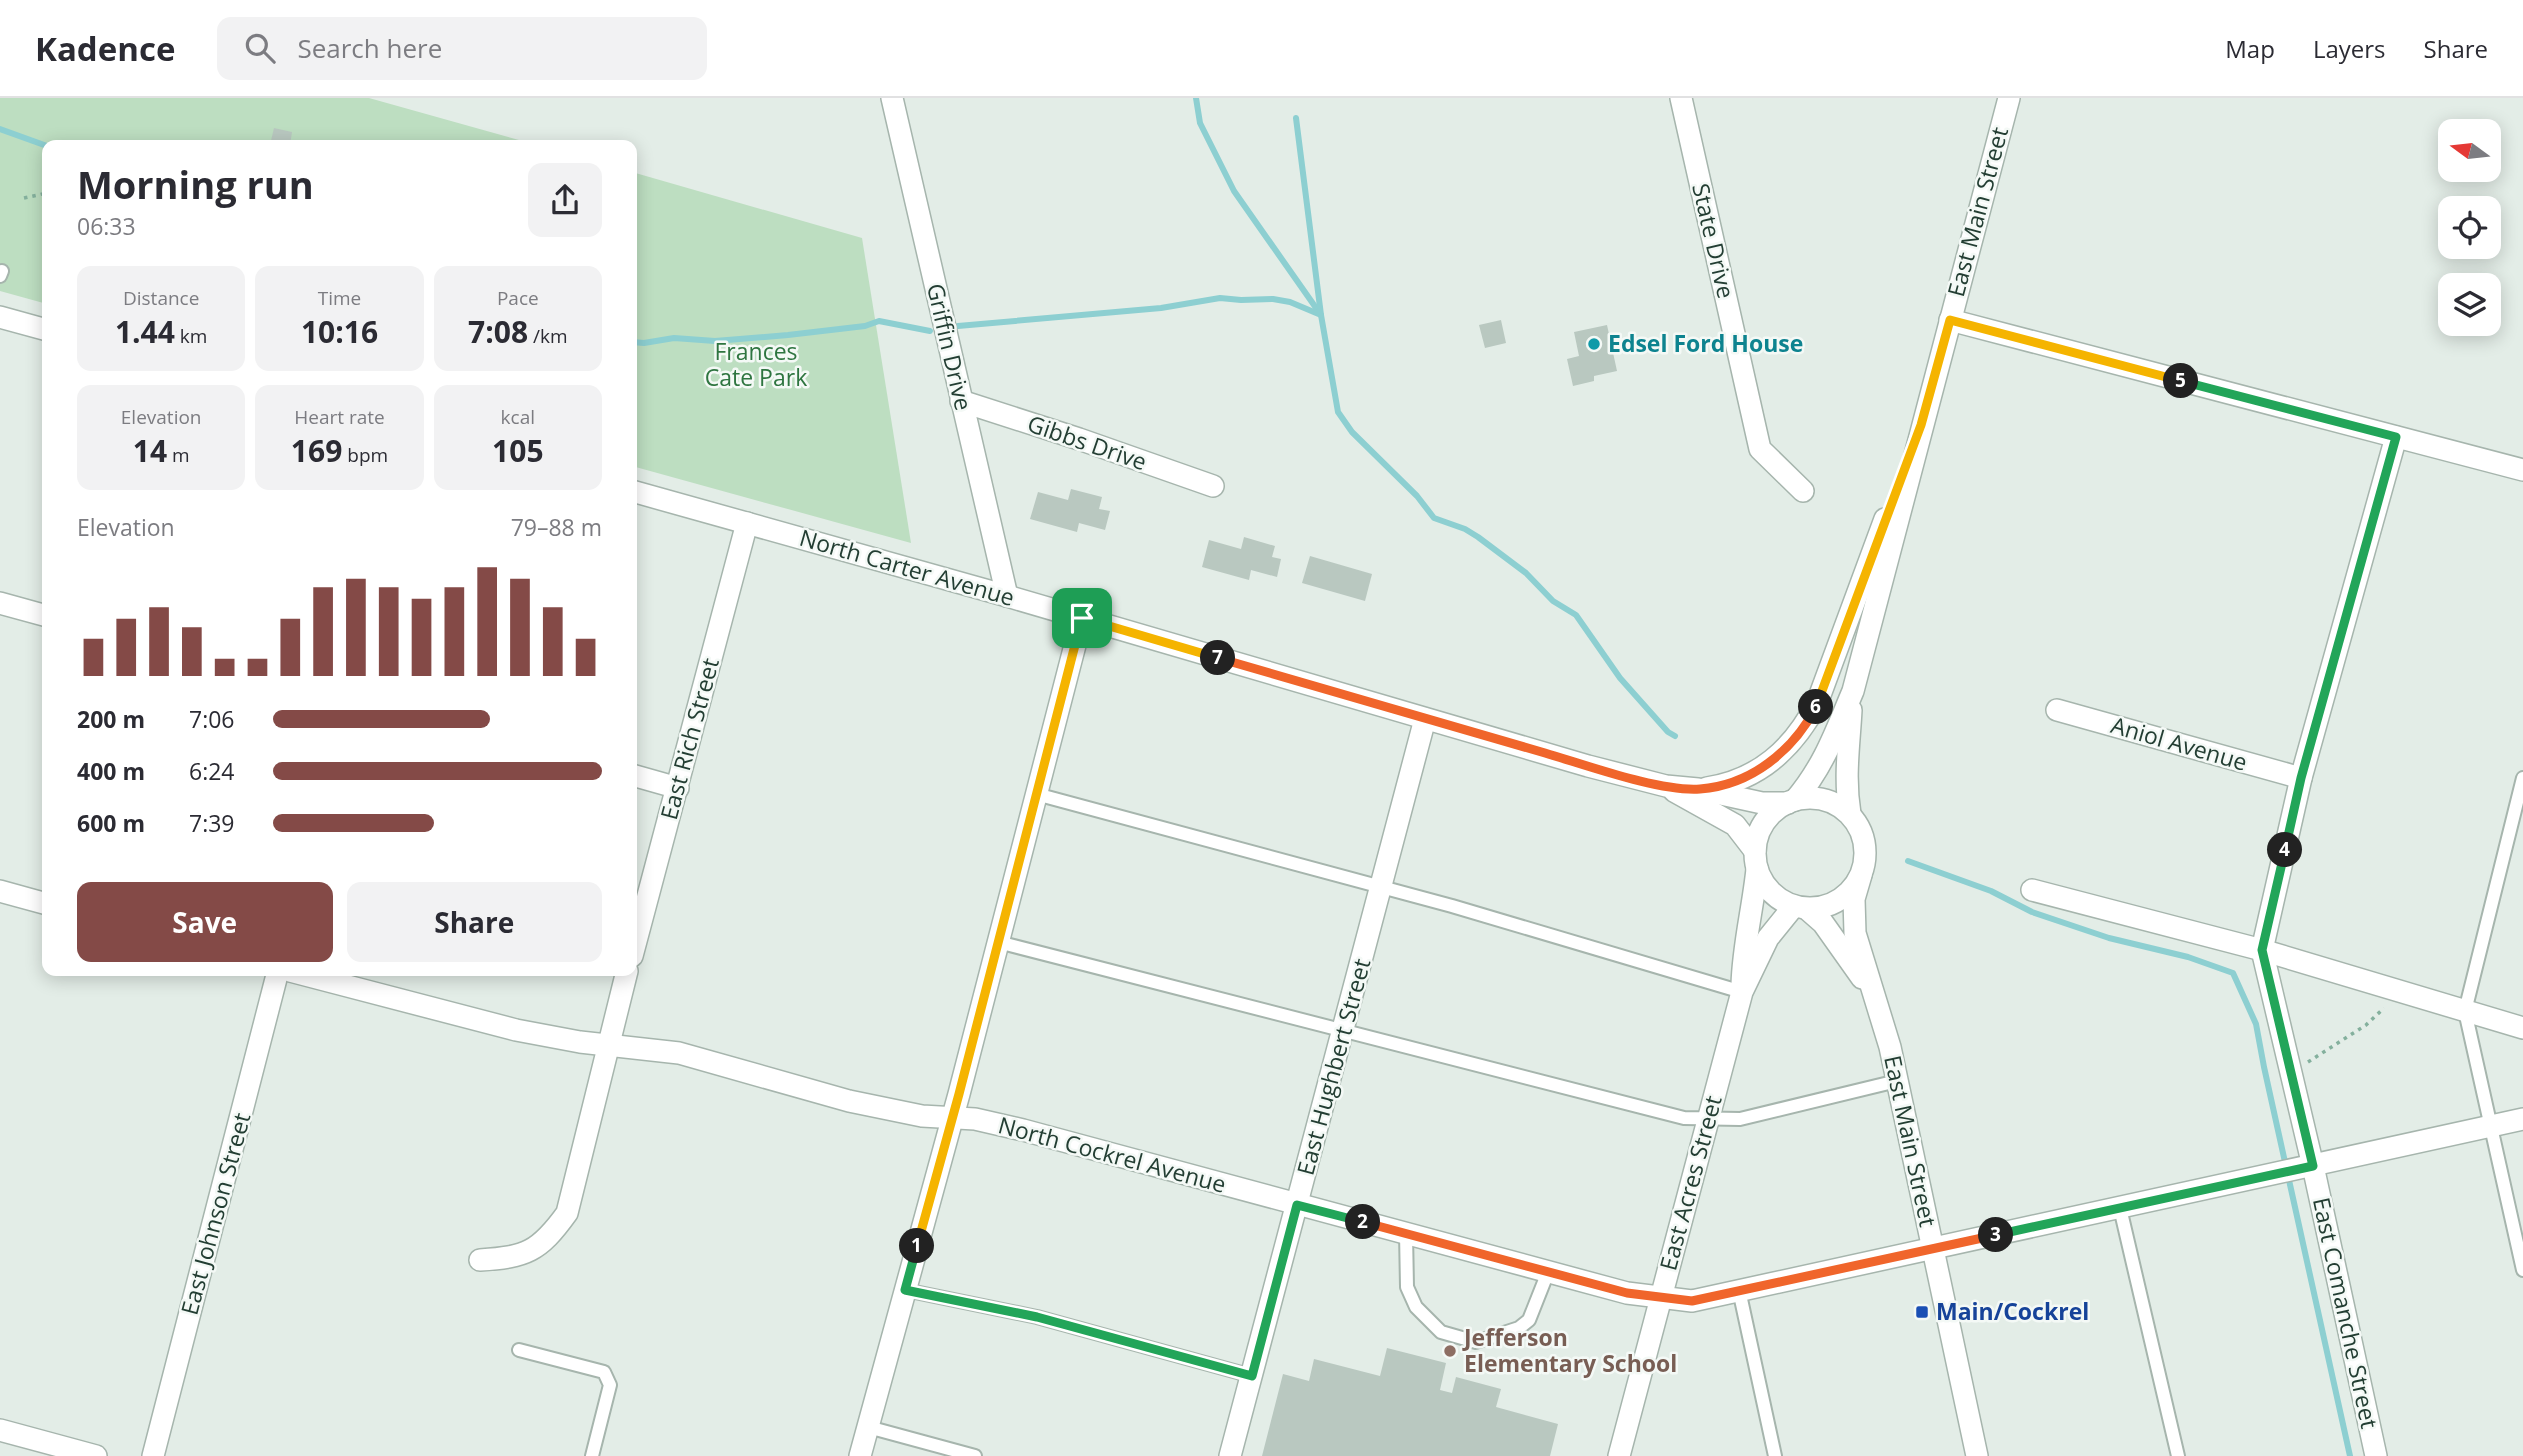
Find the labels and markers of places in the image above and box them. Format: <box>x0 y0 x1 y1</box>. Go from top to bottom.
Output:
place label: Edsel Ford House <box>1608 327 1803 359</box>
marker: Edsel Ford House <box>1586 336 1602 352</box>
pin: 5 <box>2164 364 2198 398</box>
pin <box>1052 588 1112 648</box>
pin: 7 <box>1200 640 1236 676</box>
pin: 6 <box>1798 690 1834 724</box>
pin: 4 <box>2268 832 2302 868</box>
pin: 2 <box>1346 1204 1380 1240</box>
pin: 3 <box>1979 1218 2014 1252</box>
pin: 1 <box>900 1228 934 1264</box>
place label: Main/Cockrel <box>1936 1295 2089 1327</box>
marker: Main/Cockrel <box>1914 1304 1930 1320</box>
place label: Jefferson Elementary School <box>1462 1321 1677 1379</box>
marker: Jefferson Elementary School <box>1442 1343 1458 1359</box>

